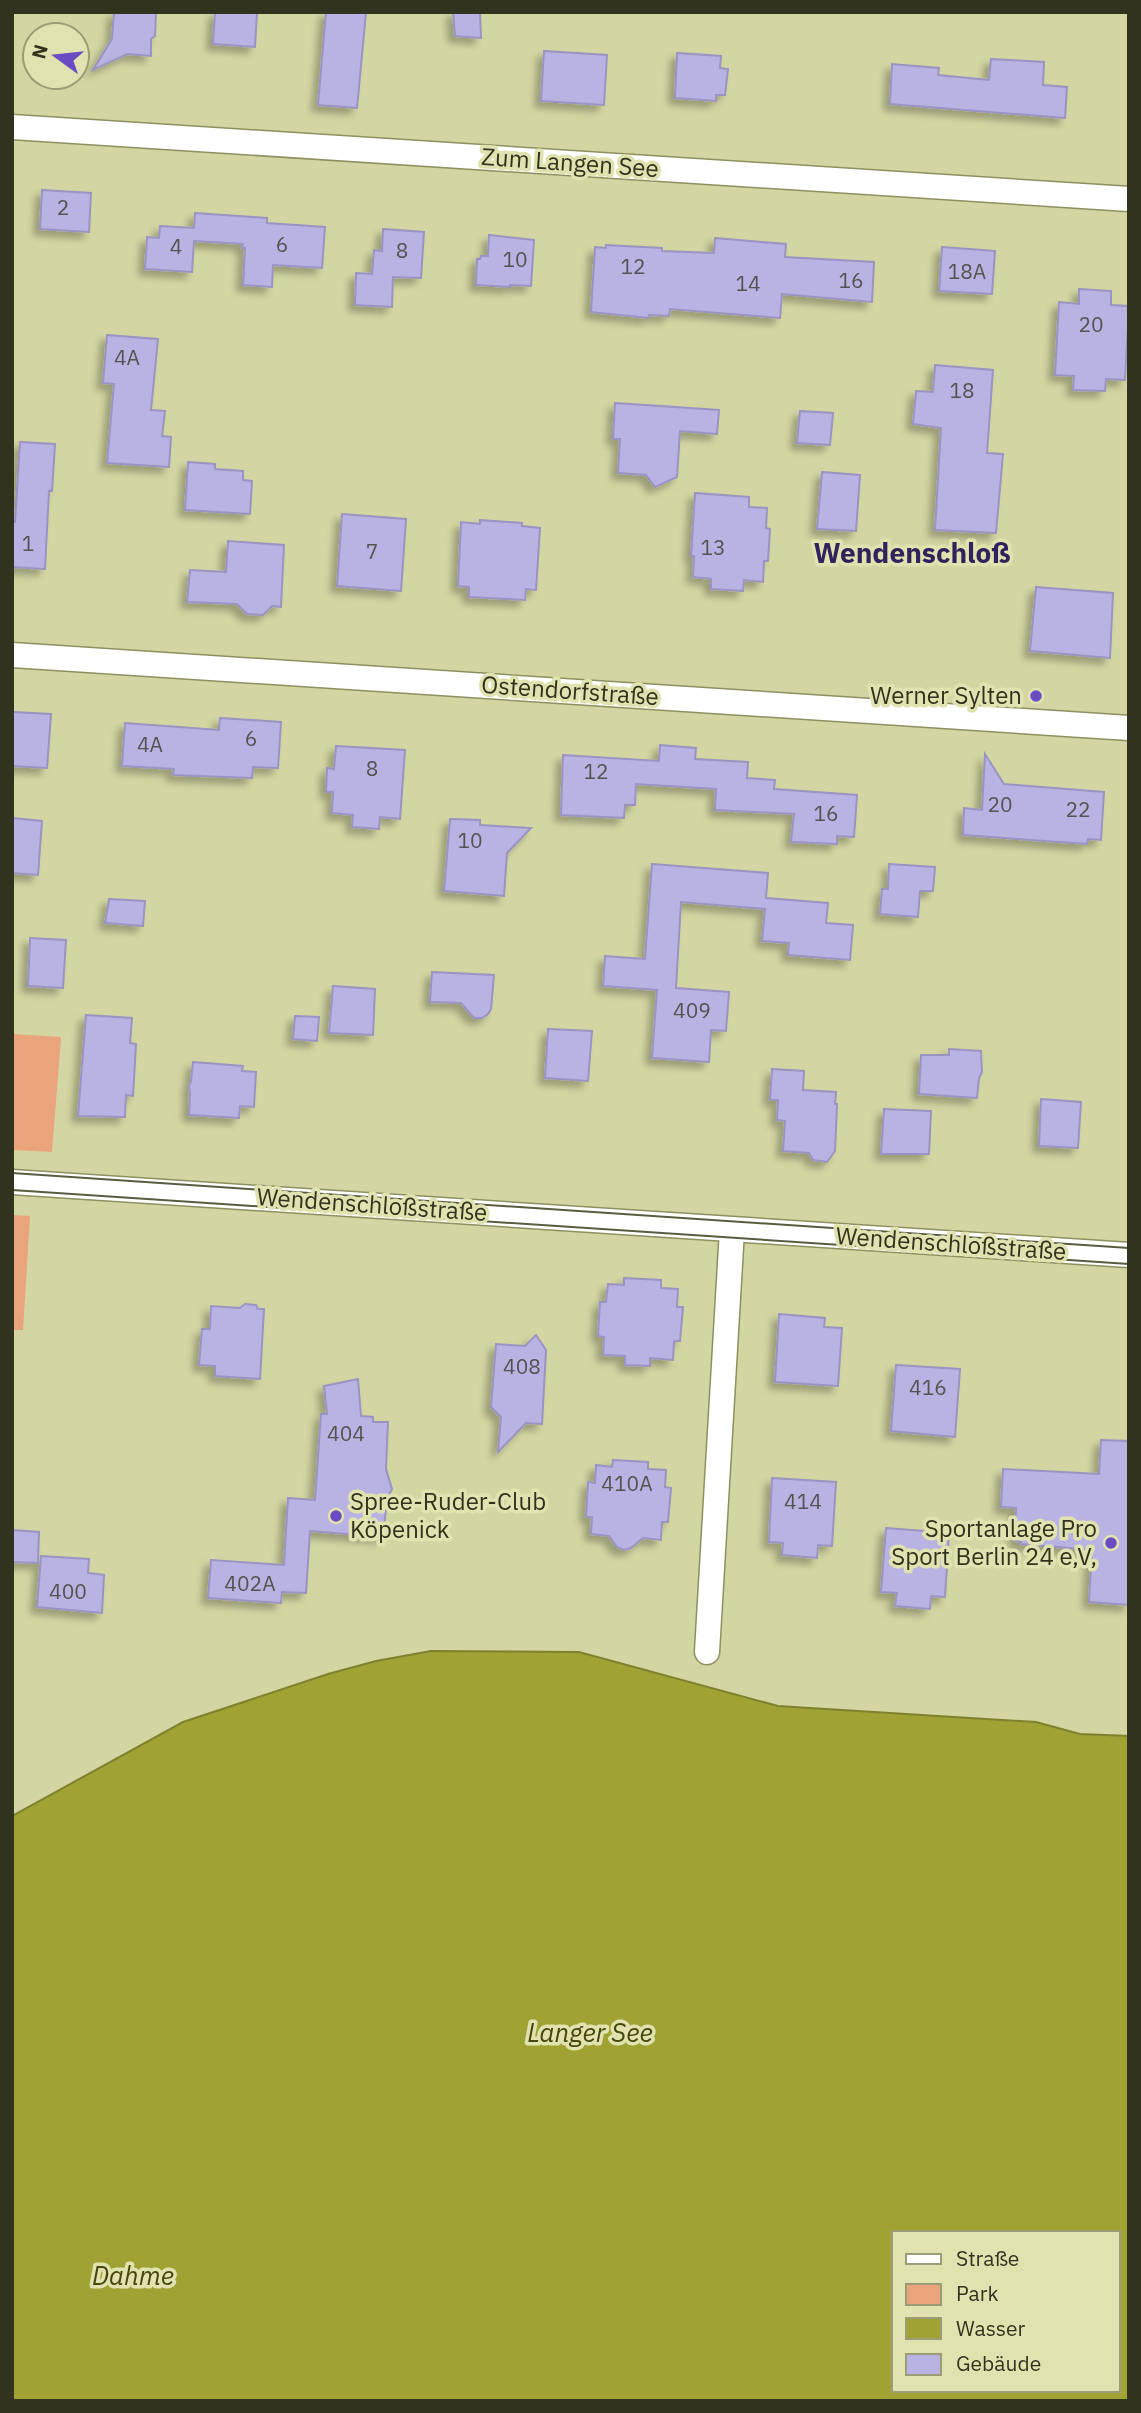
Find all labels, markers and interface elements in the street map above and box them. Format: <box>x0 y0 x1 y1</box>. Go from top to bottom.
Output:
north arrow <box>21 21 91 91</box>
text: N <box>26 42 53 61</box>
street label: Zum Langen See <box>480 140 660 184</box>
house number: 2 <box>57 193 69 221</box>
house number: 6 <box>276 230 288 258</box>
house number: 4 <box>170 232 182 260</box>
house number: 8 <box>396 236 408 264</box>
house number: 10 <box>502 245 528 273</box>
house number: 12 <box>620 252 646 280</box>
house number: 18A <box>948 257 986 285</box>
house number: 16 <box>838 266 864 294</box>
house number: 14 <box>735 269 761 297</box>
house number: 20 <box>1078 310 1104 338</box>
house number: 4A <box>114 343 140 371</box>
house number: 18 <box>949 376 975 404</box>
house number: 1 <box>22 529 34 557</box>
house number: 13 <box>700 533 726 561</box>
district label: Wendenschloß <box>813 534 1011 571</box>
house number: 7 <box>366 537 378 565</box>
street label: Ostendorfstraße <box>480 668 660 712</box>
place label: Werner Sylten <box>870 679 1022 711</box>
marker: Werner Sylten <box>1028 688 1044 704</box>
house number: 6 <box>245 724 257 752</box>
house number: 4A <box>137 730 163 758</box>
house number: 8 <box>366 754 378 782</box>
house number: 12 <box>583 757 609 785</box>
house number: 20 <box>987 790 1013 818</box>
house number: 22 <box>1065 795 1091 823</box>
house number: 16 <box>813 799 839 827</box>
house number: 10 <box>457 826 483 854</box>
house number: 409 <box>673 996 711 1024</box>
street label: Wendenschloßstraße <box>256 1180 488 1228</box>
street label: Wendenschloßstraße <box>835 1219 1067 1267</box>
house number: 408 <box>503 1352 541 1380</box>
house number: 416 <box>909 1373 947 1401</box>
house number: 404 <box>327 1419 365 1447</box>
house number: 410A <box>601 1469 653 1497</box>
place label: Spree-Ruder-Club Köpenick <box>350 1485 546 1545</box>
house number: 414 <box>784 1487 822 1515</box>
marker: Spree-Ruder-Club Köpenick <box>328 1508 344 1524</box>
place label: Sportanlage Pro Sport Berlin 24 e,V, <box>891 1512 1097 1572</box>
marker: Sportanlage Pro Sport Berlin 24 e,V, <box>1103 1535 1119 1551</box>
house number: 402A <box>224 1569 276 1597</box>
house number: 400 <box>49 1577 87 1605</box>
water label: Langer See <box>527 2015 653 2049</box>
legend <box>892 2231 1120 2392</box>
text: Straße <box>956 2244 1019 2272</box>
water label: Dahme <box>92 2258 174 2292</box>
text: Park <box>956 2279 999 2307</box>
text: Wasser <box>956 2314 1026 2342</box>
text: Gebäude <box>956 2349 1041 2377</box>

